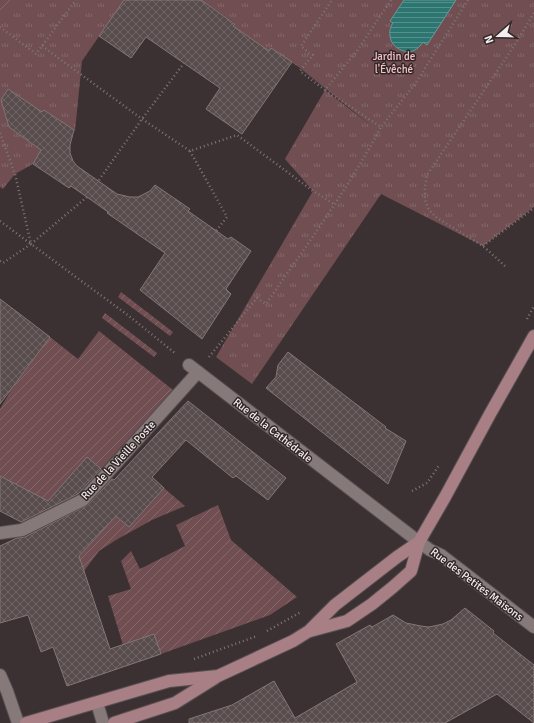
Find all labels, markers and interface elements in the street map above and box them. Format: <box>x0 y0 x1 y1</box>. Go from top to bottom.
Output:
north arrow <box>478 16 518 56</box>
text: N <box>482 33 496 45</box>
park label: Jardin de l'Évêché <box>373 50 415 76</box>
street label: Rue de la Cathédrale <box>231 396 315 465</box>
street label: Rue de la Vieille Poste <box>79 418 158 502</box>
street label: Rue des Petites Maisons <box>428 545 526 624</box>

